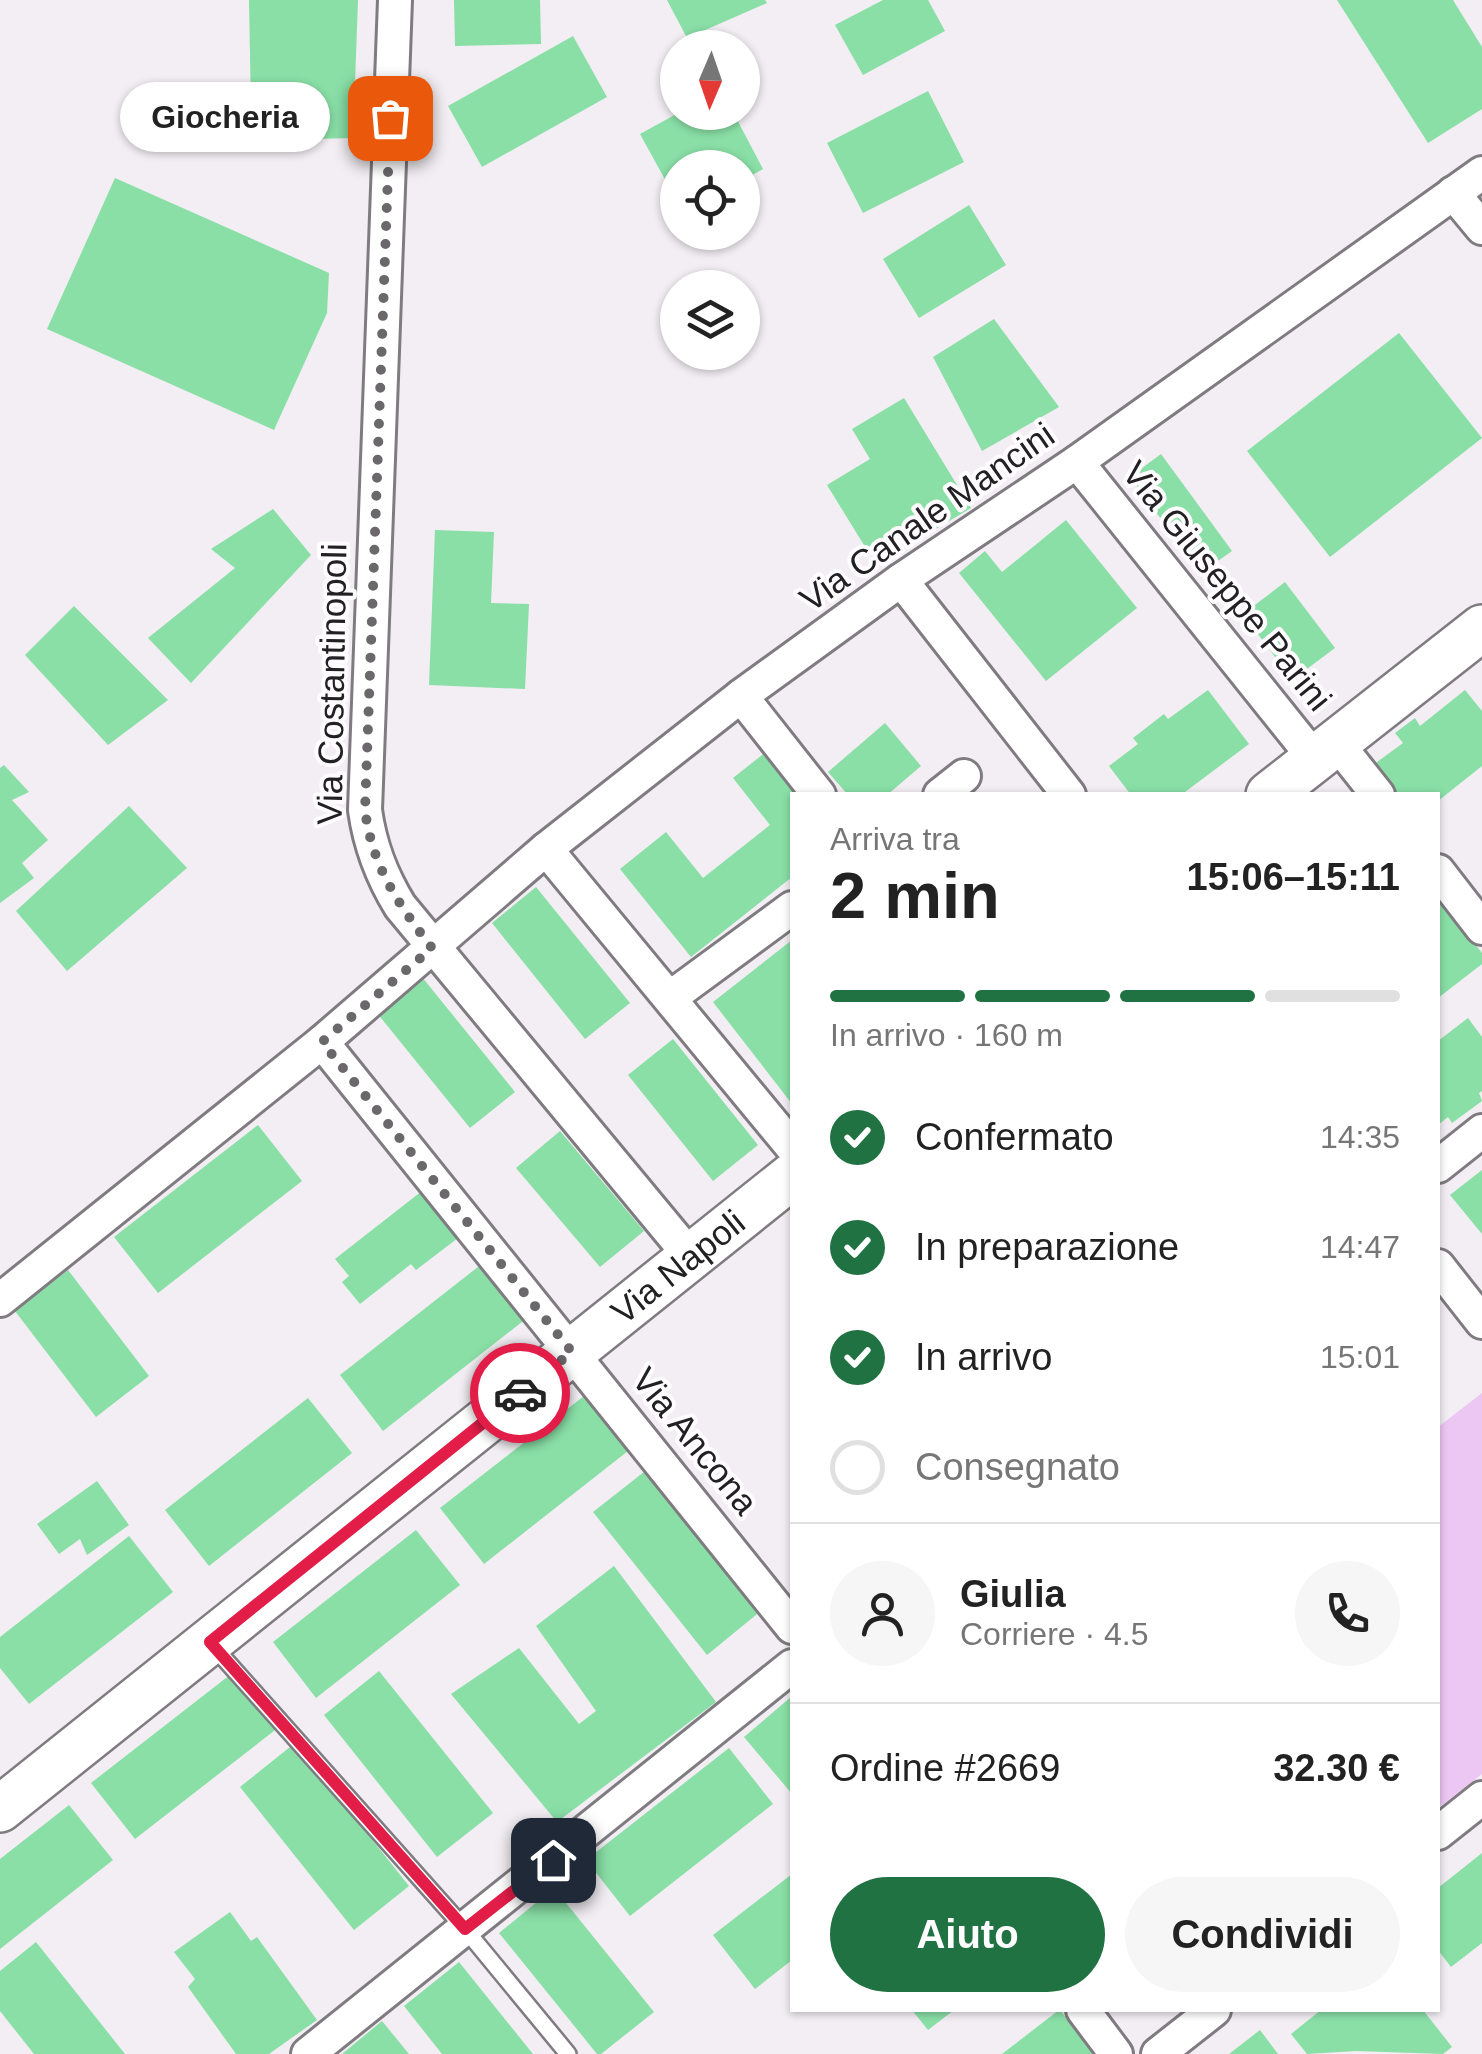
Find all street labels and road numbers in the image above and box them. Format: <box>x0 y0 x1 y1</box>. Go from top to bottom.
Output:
street label: Via Canale Mancini <box>792 414 1061 619</box>
street label: Via Giuseppe Parini <box>1115 453 1340 718</box>
street label: Via Costantinopoli <box>310 543 353 825</box>
street label: Via Napoli <box>603 1202 752 1332</box>
street label: Via Ancona <box>625 1360 766 1522</box>

